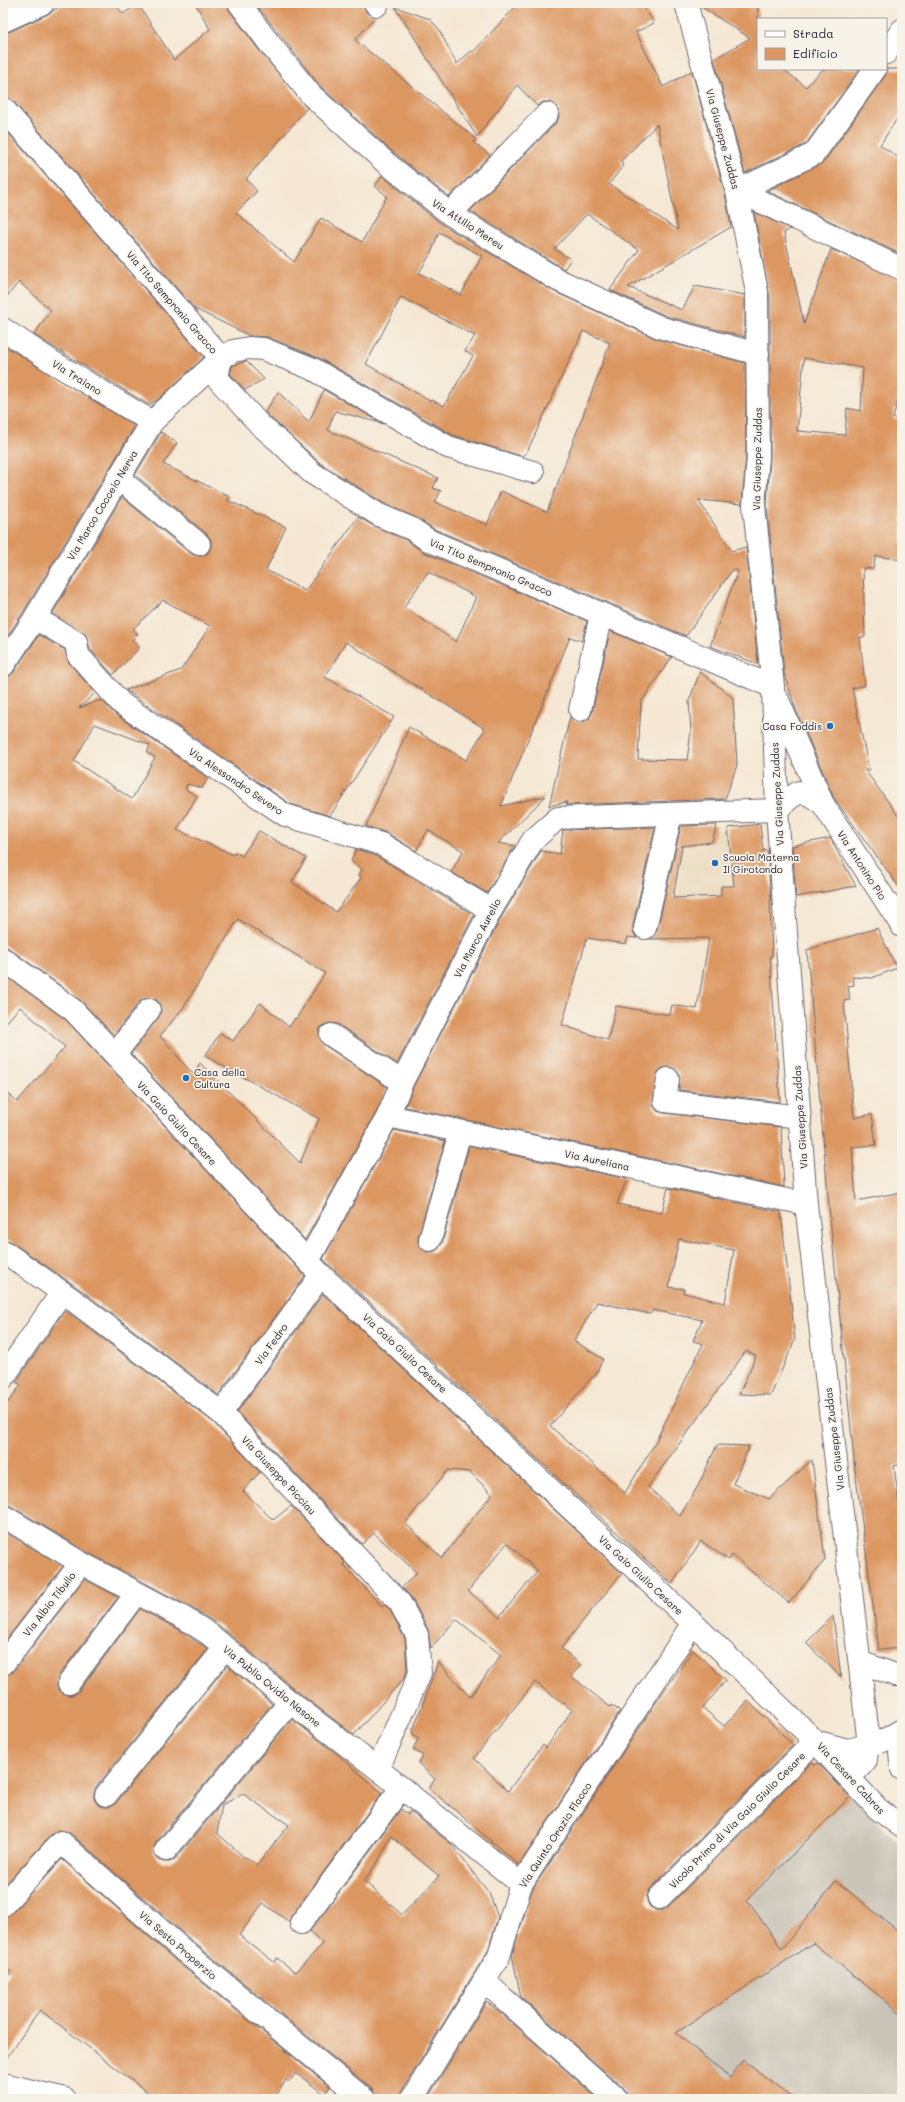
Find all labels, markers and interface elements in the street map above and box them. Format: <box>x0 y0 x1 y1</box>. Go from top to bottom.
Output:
legend <box>757 18 887 70</box>
text: Strada <box>793 25 834 41</box>
text: Edificio <box>793 45 837 61</box>
street label: Via Giuseppe Zuddas <box>703 87 743 191</box>
street label: Via Attilio Mereu <box>429 195 507 253</box>
street label: Via Tito Sempronio Gracco <box>123 248 221 356</box>
street label: Via Traiano <box>49 356 105 398</box>
street label: Via Giuseppe Zuddas <box>749 407 765 511</box>
street label: Via Marco Cocceio Nerva <box>63 447 141 563</box>
street label: Via Tito Sempronio Gracco <box>427 535 555 599</box>
place label: Casa Foddis <box>762 719 822 733</box>
marker: Casa Foddis <box>825 721 835 731</box>
street label: Via Giuseppe Zuddas <box>767 742 787 846</box>
street label: Via Alessandro Severo <box>186 744 286 818</box>
street label: Via Antonino Pio <box>834 828 890 902</box>
place label: Scuola Materna Il Girotondo <box>723 850 799 876</box>
marker: Scuola Materna Il Girotondo <box>710 858 720 868</box>
street label: Via Marco Aurelio <box>450 896 504 980</box>
place label: Casa della Cultura <box>194 1065 245 1091</box>
street label: Via Giuseppe Zuddas <box>789 1065 811 1169</box>
marker: Casa della Cultura <box>181 1073 191 1083</box>
street label: Via Gaio Giulio Cesare <box>134 1078 220 1168</box>
street label: Via Aureliana <box>563 1146 631 1174</box>
street label: Via Gaio Giulio Cesare <box>360 1310 450 1396</box>
street label: Via Fedro <box>251 1320 291 1368</box>
street label: Via Giuseppe Zuddas <box>821 1387 847 1491</box>
street label: Via Giuseppe Picciau <box>239 1432 319 1518</box>
street label: Via Gaio Giulio Cesare <box>596 1532 686 1618</box>
street label: Via Albio Tibullo <box>19 1569 79 1639</box>
street label: Via Publio Ovidio Nasone <box>220 1642 324 1730</box>
street label: Via Cesare Cabras <box>814 1739 888 1817</box>
street label: Vicolo Primo di Via Gaio Giulio Cesare <box>666 1749 808 1891</box>
street label: Via Quinto Orazio Flacco <box>516 1779 594 1891</box>
street label: Via Sesto Properzio <box>136 1908 220 1983</box>

